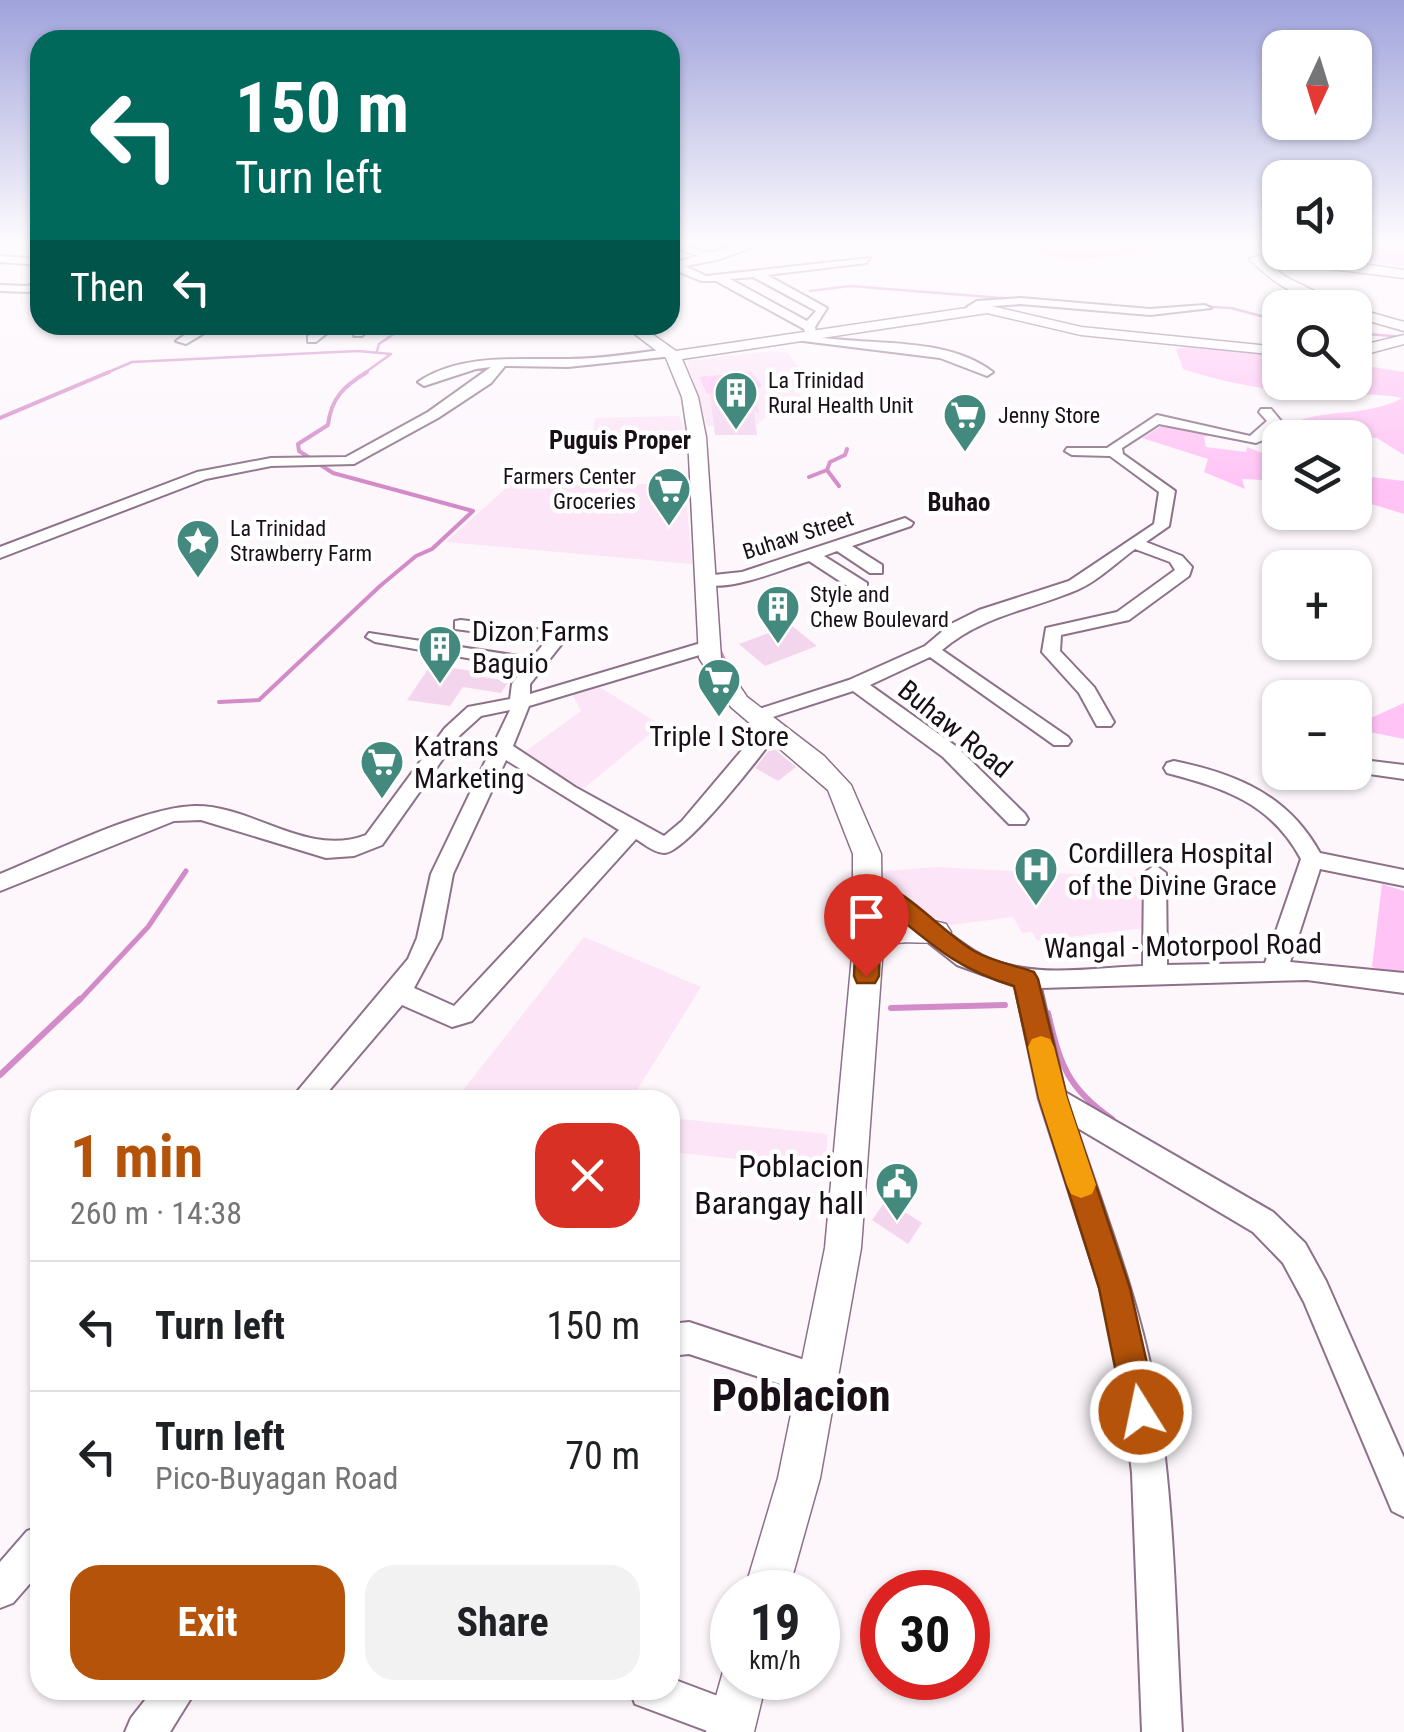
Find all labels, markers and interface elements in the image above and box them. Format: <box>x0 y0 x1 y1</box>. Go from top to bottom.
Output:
north arrow <box>1262 30 1372 140</box>
map controls <box>1262 30 1372 790</box>
text: 150 m <box>235 67 409 149</box>
icon: left <box>70 70 200 200</box>
text: Turn left <box>235 151 383 204</box>
button: sound <box>1262 160 1372 270</box>
icon: left <box>164 260 219 315</box>
text: Then <box>70 266 144 310</box>
button: search <box>1262 290 1372 400</box>
place label: La Trinidad Rural Health Unit <box>768 368 914 418</box>
building icon: La Trinidad Rural Health Unit <box>713 370 759 431</box>
supermarket icon: Jenny Store <box>942 392 988 453</box>
place label: Jenny Store <box>998 403 1100 428</box>
button: layers <box>1262 420 1372 530</box>
district label: Puguis Proper <box>549 426 691 455</box>
place label: Farmers Center Groceries <box>503 464 636 514</box>
supermarket icon: Farmers Center Groceries <box>646 466 692 527</box>
district label: Buhao <box>928 488 990 517</box>
street label: Buhaw Street <box>740 505 856 565</box>
place label: La Trinidad Strawberry Farm <box>230 516 372 566</box>
place icon: La Trinidad Strawberry Farm <box>175 518 221 579</box>
button: + <box>1262 550 1372 660</box>
place label: Style and Chew Boulevard <box>810 582 949 632</box>
building icon: Style and Chew Boulevard <box>755 584 801 645</box>
place label: Dizon Farms Baguio <box>472 615 609 680</box>
building icon: Dizon Farms Baguio <box>417 624 463 685</box>
supermarket icon: Triple I Store <box>696 657 742 718</box>
street label: Buhaw Road <box>892 673 1018 785</box>
button: − <box>1262 680 1372 790</box>
place label: Triple I Store <box>649 720 789 753</box>
place label: Katrans Marketing <box>414 730 525 795</box>
supermarket icon: Katrans Marketing <box>359 739 405 800</box>
place label: Cordillera Hospital of the Divine Grace <box>1068 837 1277 902</box>
hospital icon: Cordillera Hospital of the Divine Grace <box>1013 846 1059 907</box>
pin <box>824 874 909 977</box>
icon: arrive <box>839 889 894 944</box>
street label: Wangal - Motorpool Road <box>1044 927 1322 965</box>
text: 1 min <box>70 1121 203 1192</box>
button: close <box>535 1123 640 1228</box>
place label: Poblacion Barangay hall <box>694 1147 864 1222</box>
public building icon: Poblacion Barangay hall <box>874 1161 920 1222</box>
text: 260 m · 14:38 <box>70 1194 242 1232</box>
icon: left <box>70 1299 125 1354</box>
text: Turn left <box>155 1304 285 1348</box>
text: 150 m <box>546 1304 640 1348</box>
position arrow <box>1089 1360 1193 1464</box>
district label: Poblacion <box>711 1369 891 1422</box>
text: Turn left <box>155 1415 285 1459</box>
icon: left <box>70 1429 125 1484</box>
text: 70 m <box>565 1434 640 1478</box>
text: Pico-Buyagan Road <box>155 1459 398 1497</box>
button: Exit <box>70 1565 345 1680</box>
button: Share <box>365 1565 640 1680</box>
speed limit sign: 30 <box>860 1570 990 1700</box>
text: 19 <box>750 1594 800 1652</box>
text: km/h <box>749 1646 801 1675</box>

